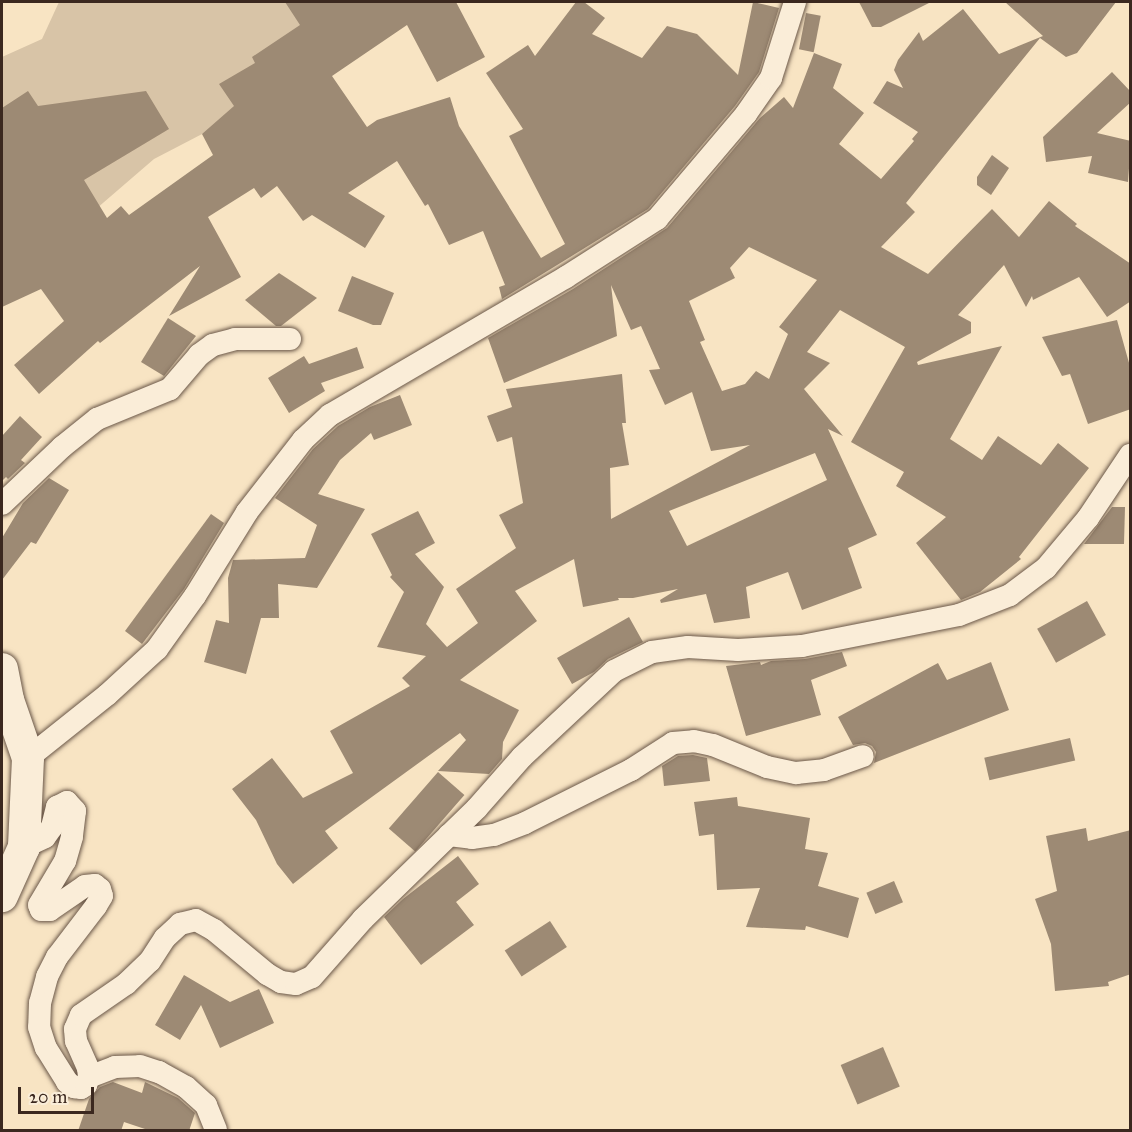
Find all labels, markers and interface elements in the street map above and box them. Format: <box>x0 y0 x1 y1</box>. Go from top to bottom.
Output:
scale bar <box>21 1075 98 1113</box>
text: 20 m <box>29 1086 67 1108</box>

